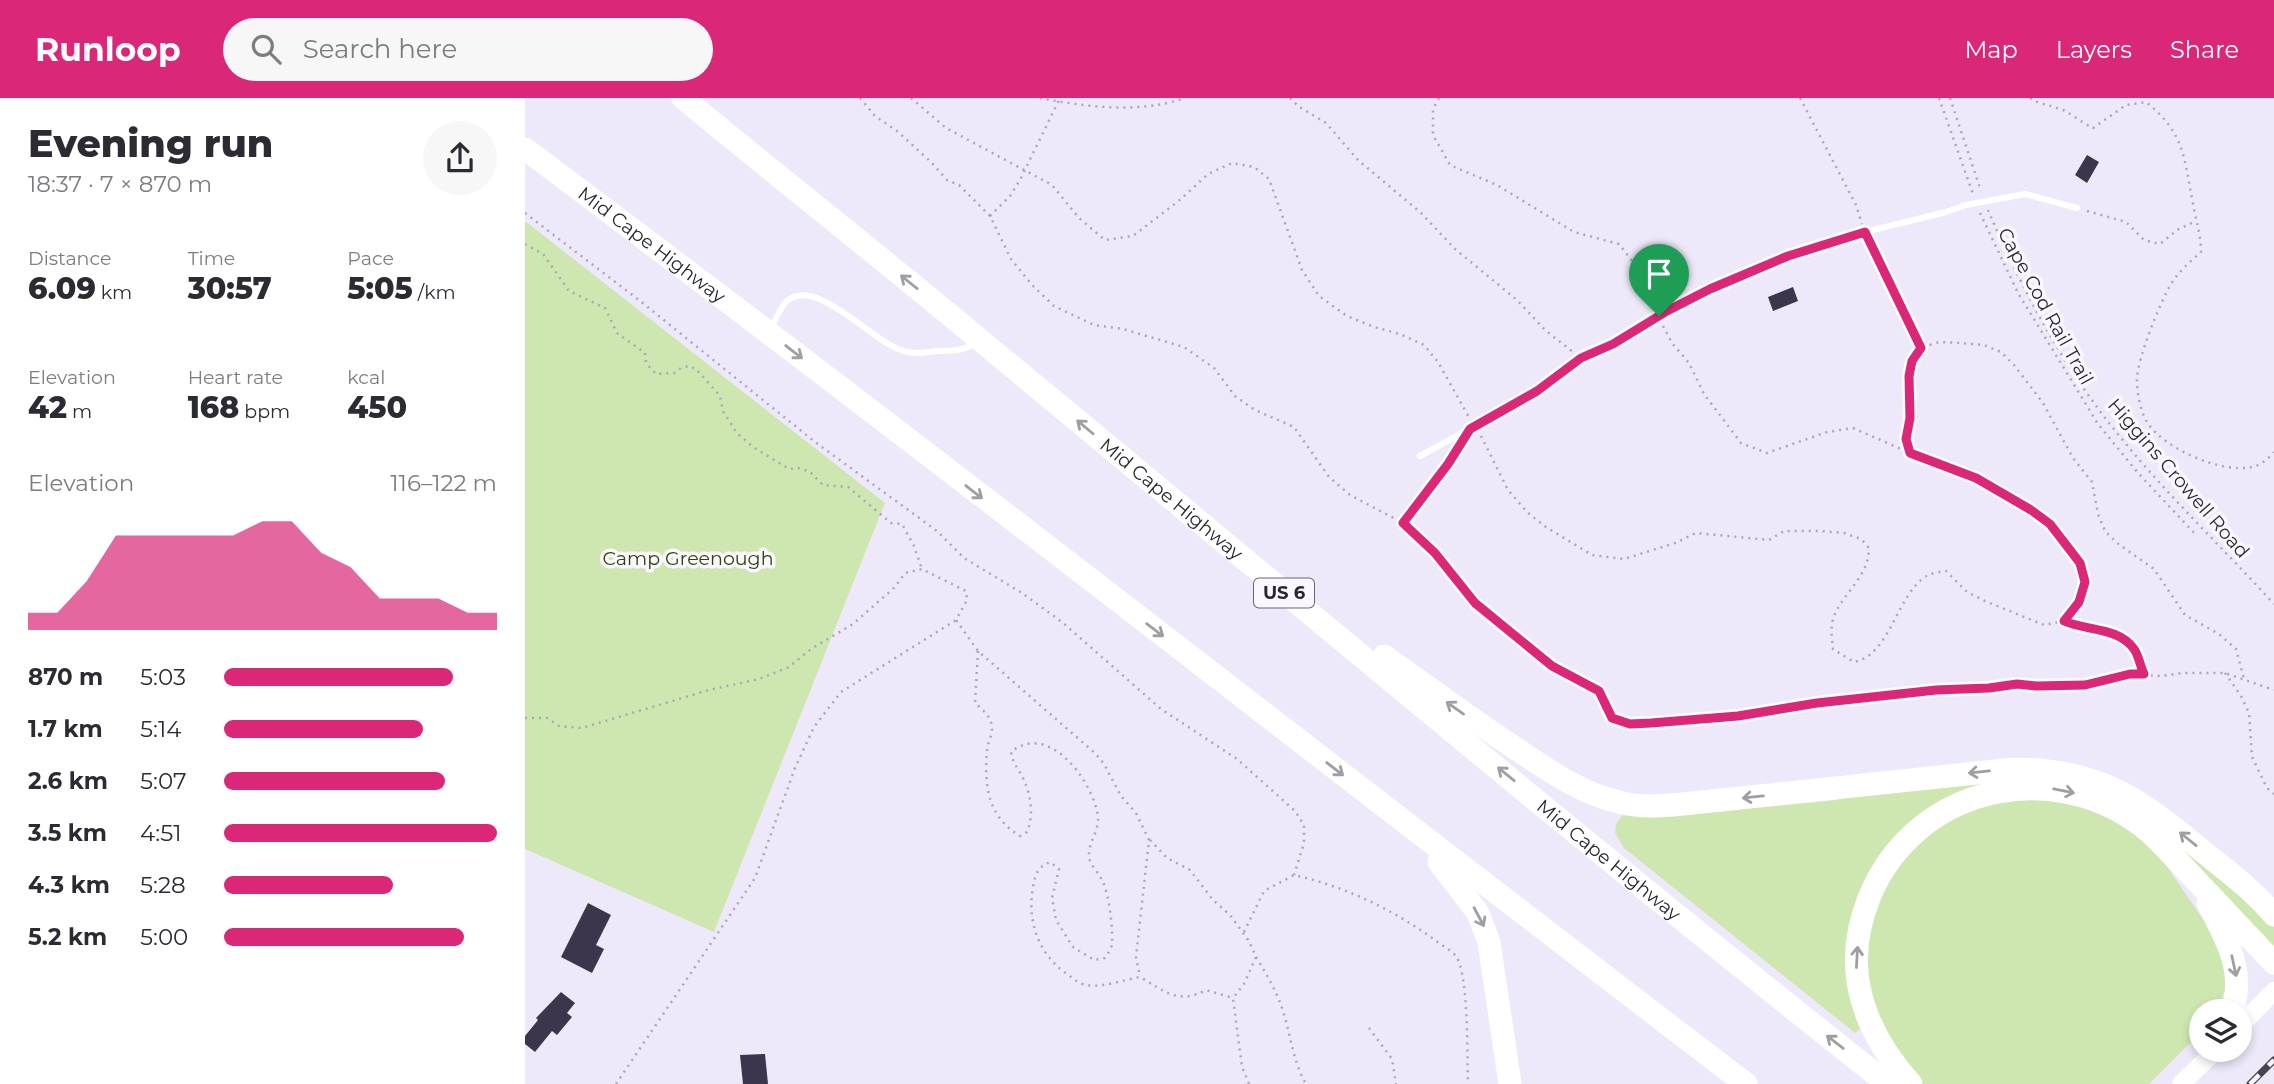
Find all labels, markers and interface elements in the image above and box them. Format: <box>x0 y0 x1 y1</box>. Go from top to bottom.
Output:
search box <box>223 18 713 81</box>
text: Runloop <box>35 29 181 69</box>
icon: search <box>247 30 285 68</box>
text: Search here <box>303 33 457 65</box>
text: Map <box>1964 35 2018 64</box>
text: Layers <box>2056 35 2132 64</box>
text: Share <box>2170 35 2239 64</box>
text: Evening run <box>28 120 273 167</box>
button: share <box>423 121 497 195</box>
text: 18:37 · 7 × 870 m <box>28 170 212 198</box>
street label: Mid Cape Highway <box>574 182 731 308</box>
street label: Cape Cod Rail Trail <box>1993 224 2098 389</box>
pin <box>1629 244 1689 316</box>
text: Distance <box>28 247 111 270</box>
text: Time <box>188 247 235 270</box>
text: Pace <box>347 247 394 270</box>
icon: arrive <box>1640 255 1678 293</box>
text: 6.09 <box>28 270 96 307</box>
text: 30:57 <box>188 270 272 307</box>
text: 5:05 <box>347 270 413 307</box>
one-way arrow <box>901 275 919 290</box>
text: km <box>96 281 132 304</box>
text: /km <box>413 281 456 304</box>
one-way arrow <box>785 345 803 360</box>
text: Elevation <box>28 366 116 389</box>
text: Heart rate <box>188 366 283 389</box>
text: kcal <box>347 366 385 389</box>
text: 42 <box>28 389 67 426</box>
text: 168 <box>188 389 239 426</box>
text: 450 <box>347 389 407 426</box>
street label: Higgins Crowell Road <box>2103 394 2254 563</box>
text: m <box>67 400 92 423</box>
text: bpm <box>239 400 290 423</box>
one-way arrow <box>1076 419 1094 435</box>
street label: Mid Cape Highway <box>1095 433 1248 566</box>
text: Elevation <box>28 469 134 497</box>
text: 116–122 m <box>390 469 497 497</box>
one-way arrow <box>965 484 983 499</box>
park label: Camp Greenough <box>603 547 773 570</box>
road number: US 6 <box>1254 578 1314 607</box>
one-way arrow <box>1145 622 1164 637</box>
text: 870 m <box>28 663 103 691</box>
text: 5:03 <box>140 663 186 691</box>
one-way arrow <box>1446 701 1465 715</box>
text: 1.7 km <box>28 715 103 743</box>
text: 5:14 <box>140 715 181 743</box>
one-way arrow <box>1325 761 1344 776</box>
one-way arrow <box>1969 766 1991 779</box>
text: 2.6 km <box>28 767 108 795</box>
text: 5:07 <box>140 767 187 795</box>
one-way arrow <box>1497 767 1515 783</box>
one-way arrow <box>2052 785 2075 798</box>
one-way arrow <box>1742 790 1765 803</box>
street label: Mid Cape Highway <box>1532 795 1686 926</box>
text: 3.5 km <box>28 819 107 847</box>
text: 4:51 <box>140 819 182 847</box>
one-way arrow <box>2179 831 2197 847</box>
text: 4.3 km <box>28 871 110 899</box>
text: 5:28 <box>140 871 186 899</box>
one-way arrow <box>1473 906 1486 927</box>
text: 5.2 km <box>28 923 107 951</box>
text: 5:00 <box>140 923 188 951</box>
one-way arrow <box>1851 946 1864 968</box>
one-way arrow <box>2228 954 2242 977</box>
map controls <box>2189 999 2252 1062</box>
button: layers <box>2189 999 2252 1062</box>
one-way arrow <box>1826 1034 1844 1049</box>

